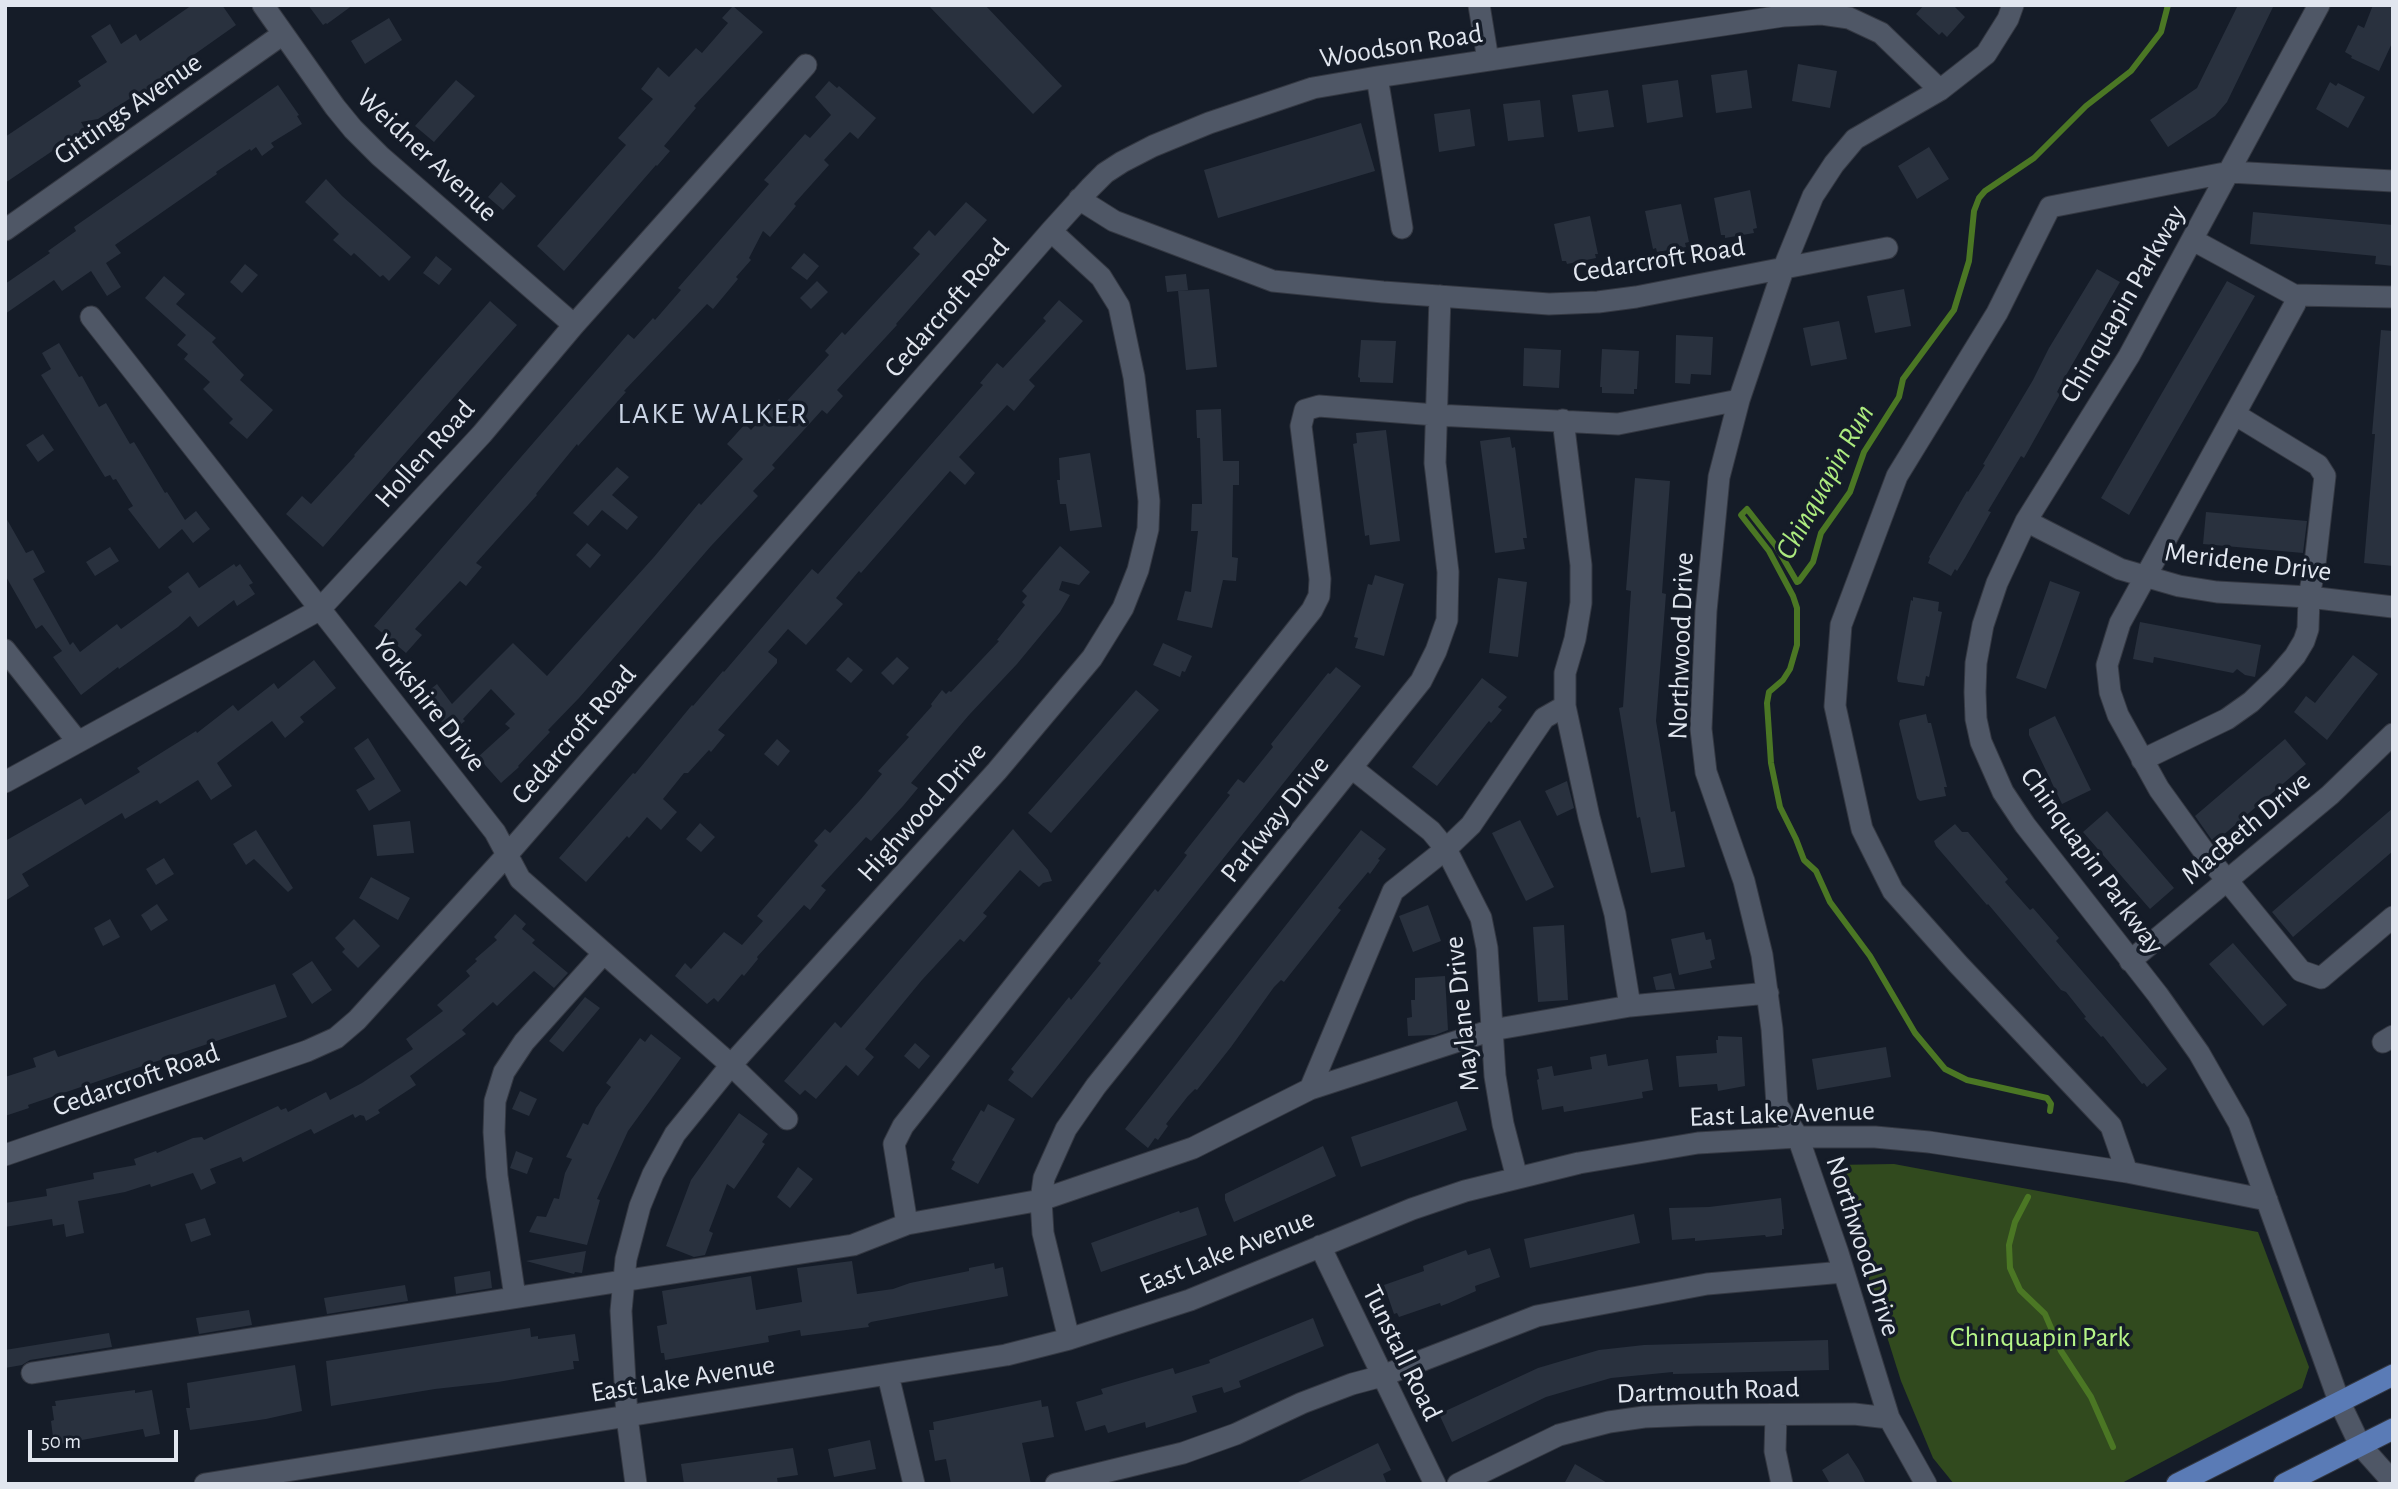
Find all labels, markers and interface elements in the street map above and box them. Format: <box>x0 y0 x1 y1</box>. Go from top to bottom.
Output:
street label: Woodson Road <box>1317 17 1485 75</box>
street label: Gittings Avenue <box>48 46 208 172</box>
street label: Weidner Avenue <box>350 81 504 229</box>
street label: Chinquapin Parkway <box>2053 199 2193 409</box>
street label: Cedarcroft Road <box>1571 230 1747 290</box>
street label: Cedarcroft Road <box>877 231 1017 385</box>
street label: Hollen Road <box>368 393 482 515</box>
district label: LAKE WALKER <box>619 396 807 432</box>
water label: Chinquapin Run <box>1768 398 1882 566</box>
street label: Meridene Drive <box>2163 535 2333 589</box>
street label: Northwood Drive <box>1661 552 1701 740</box>
street label: Yorkshire Drive <box>365 628 493 778</box>
street label: Cedarcroft Road <box>504 658 644 812</box>
street label: Highwood Drive <box>850 735 994 889</box>
street label: Parkway Drive <box>1213 749 1337 889</box>
street label: Chinquapin Parkway <box>2013 761 2171 961</box>
street label: MacBeth Drive <box>2174 764 2318 892</box>
street label: Maylane Drive <box>1437 935 1487 1093</box>
street label: Cedarcroft Road <box>48 1036 224 1124</box>
street label: East Lake Avenue <box>1689 1094 1875 1134</box>
street label: Northwood Drive <box>1818 1152 1908 1340</box>
street label: East Lake Avenue <box>1135 1202 1319 1302</box>
street label: Tunstall Road <box>1355 1280 1449 1426</box>
park label: Chinquapin Park <box>1950 1321 2130 1355</box>
street label: East Lake Avenue <box>589 1348 777 1410</box>
street label: Dartmouth Road <box>1616 1371 1800 1411</box>
scale bar <box>32 1416 182 1460</box>
text: 50 m <box>41 1431 81 1452</box>

